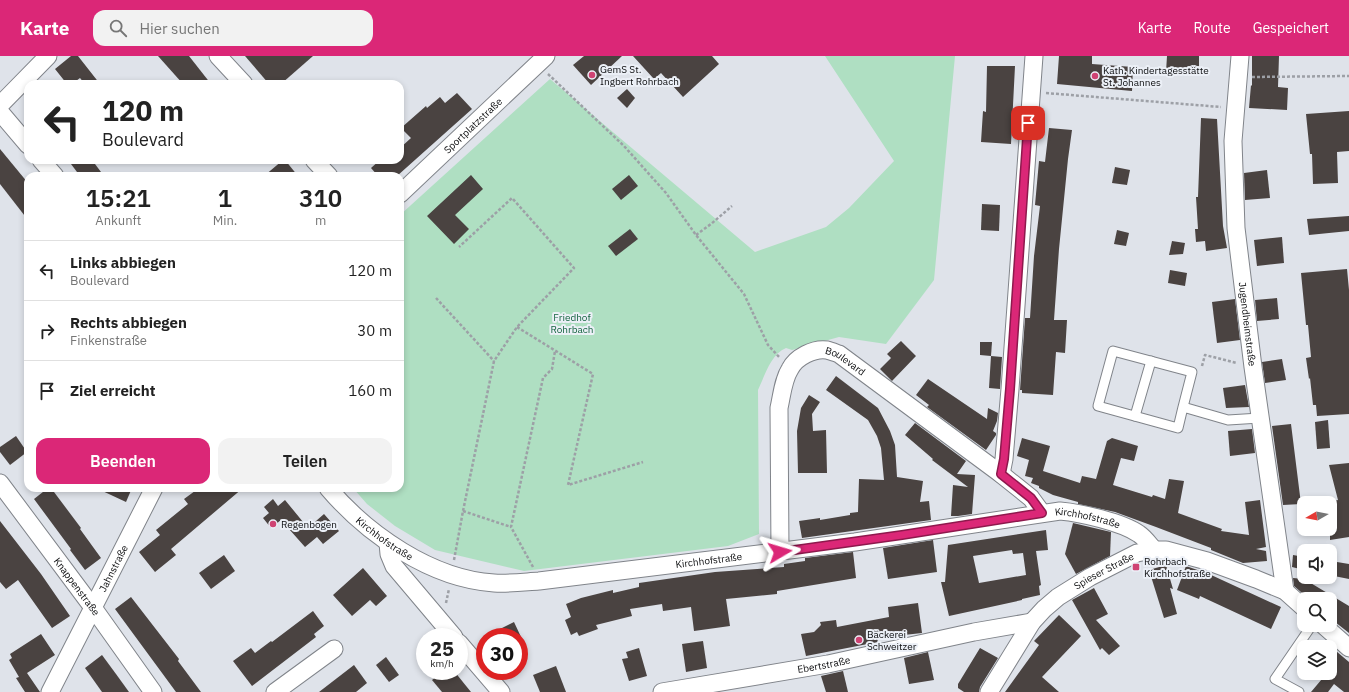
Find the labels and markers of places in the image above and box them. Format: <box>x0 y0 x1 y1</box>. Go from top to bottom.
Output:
place label: GemS St. Ingbert Rohrbach <box>600 63 679 88</box>
place label: Kath. Kindertagesstätte St. Johannes <box>1103 64 1209 89</box>
marker: GemS St. Ingbert Rohrbach <box>587 70 597 80</box>
marker: Kath. Kindertagesstätte St. Johannes <box>1090 71 1100 81</box>
pin <box>1011 106 1045 140</box>
place label: Regenbogen <box>281 518 337 531</box>
marker: Regenbogen <box>268 519 278 529</box>
place label: Rohrbach Kirchhofstraße <box>1144 555 1211 580</box>
marker: Rohrbach Kirchhofstraße <box>1131 562 1141 572</box>
place label: Bäckerei Schweitzer <box>867 628 917 653</box>
marker: Bäckerei Schweitzer <box>854 635 864 645</box>

